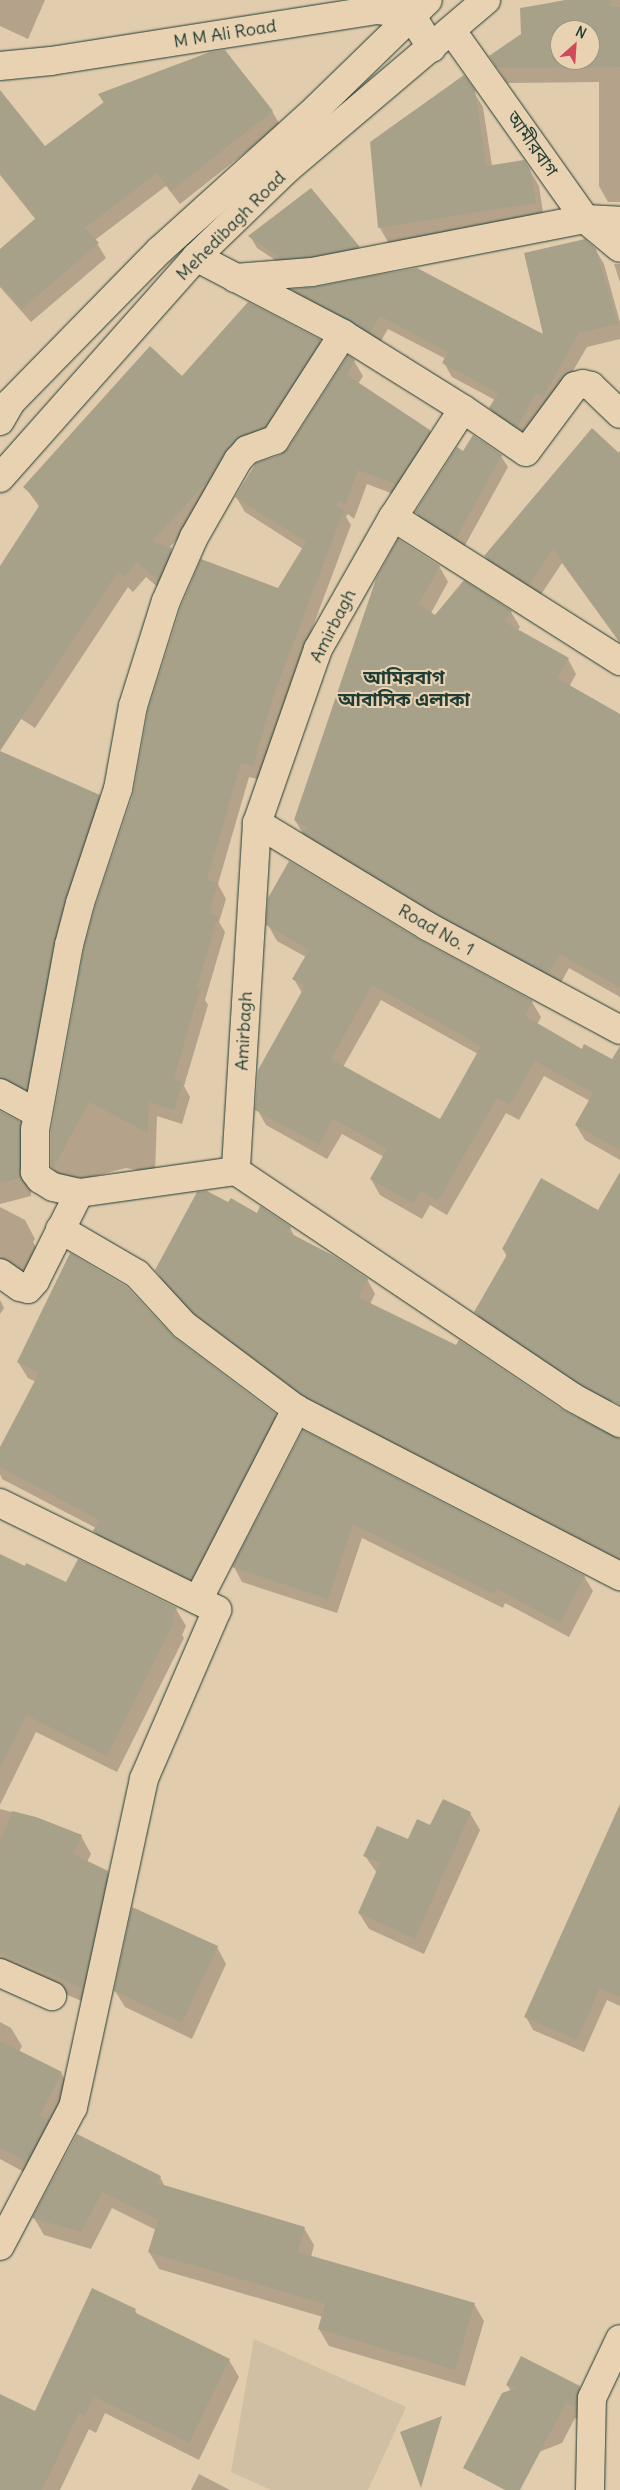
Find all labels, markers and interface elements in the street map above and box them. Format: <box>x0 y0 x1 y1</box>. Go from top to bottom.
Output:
street label: M M Ali Road <box>172 15 278 53</box>
north arrow <box>550 20 600 70</box>
text: N <box>573 22 589 43</box>
street label: আমীরবাগ <box>502 107 562 181</box>
street label: Mehedibagh Road <box>172 167 290 285</box>
street label: Amirbagh <box>305 586 361 666</box>
district label: আমিরবাগ আবাসিক এলাকা <box>338 667 470 711</box>
street label: Road No. 1 <box>394 900 478 960</box>
street label: Amirbagh <box>231 991 257 1071</box>

